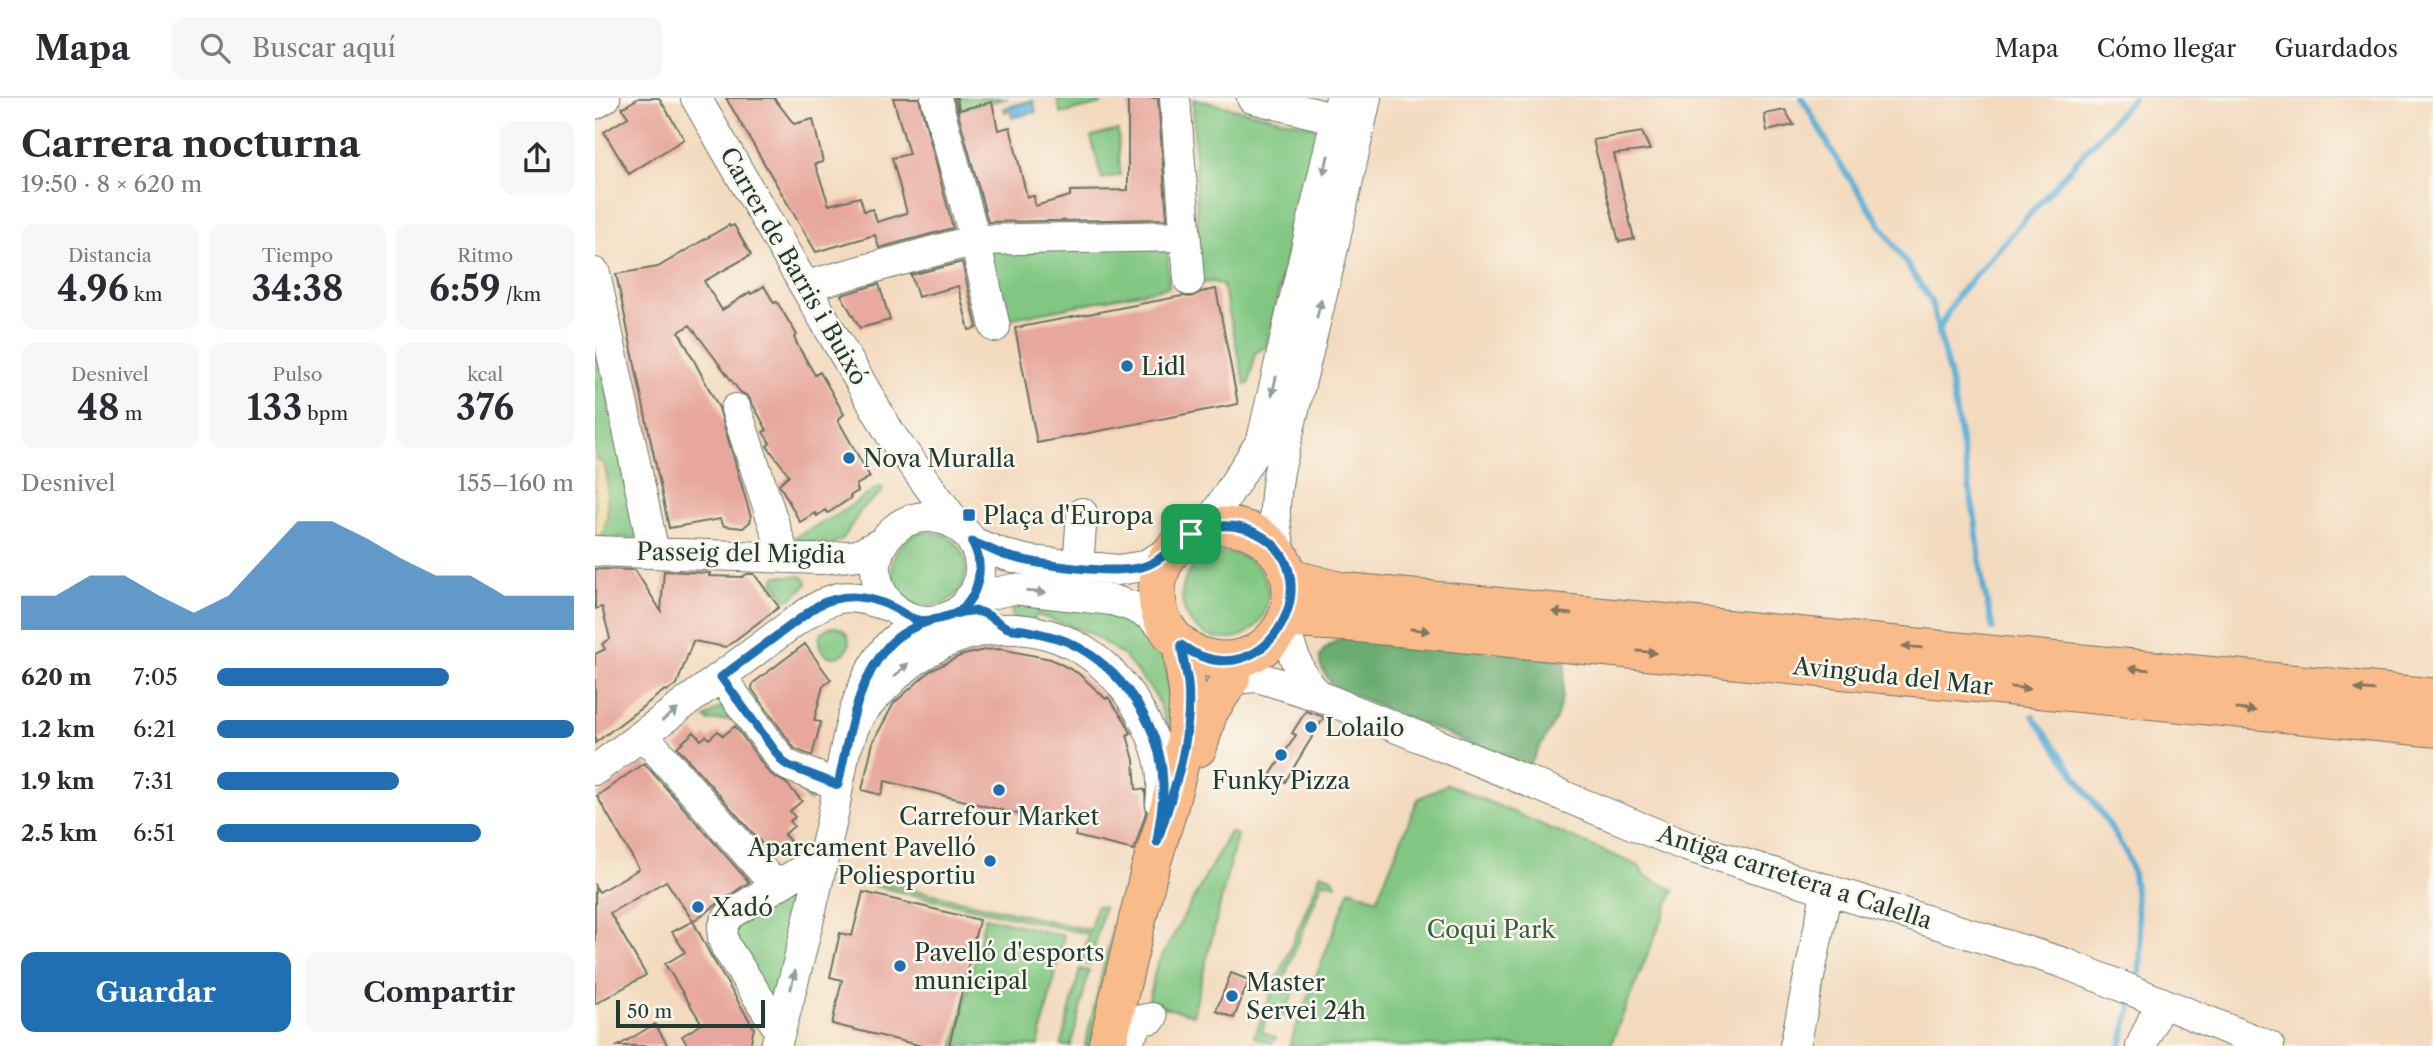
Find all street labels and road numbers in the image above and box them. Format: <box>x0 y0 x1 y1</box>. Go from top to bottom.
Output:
street label: Carrer de Barris i Buixó <box>714 142 874 390</box>
street label: Passeig del Migdia <box>636 537 846 569</box>
street label: Avinguda del Mar <box>1791 651 1994 701</box>
street label: Antiga carretera a Calella <box>1653 819 1936 935</box>

